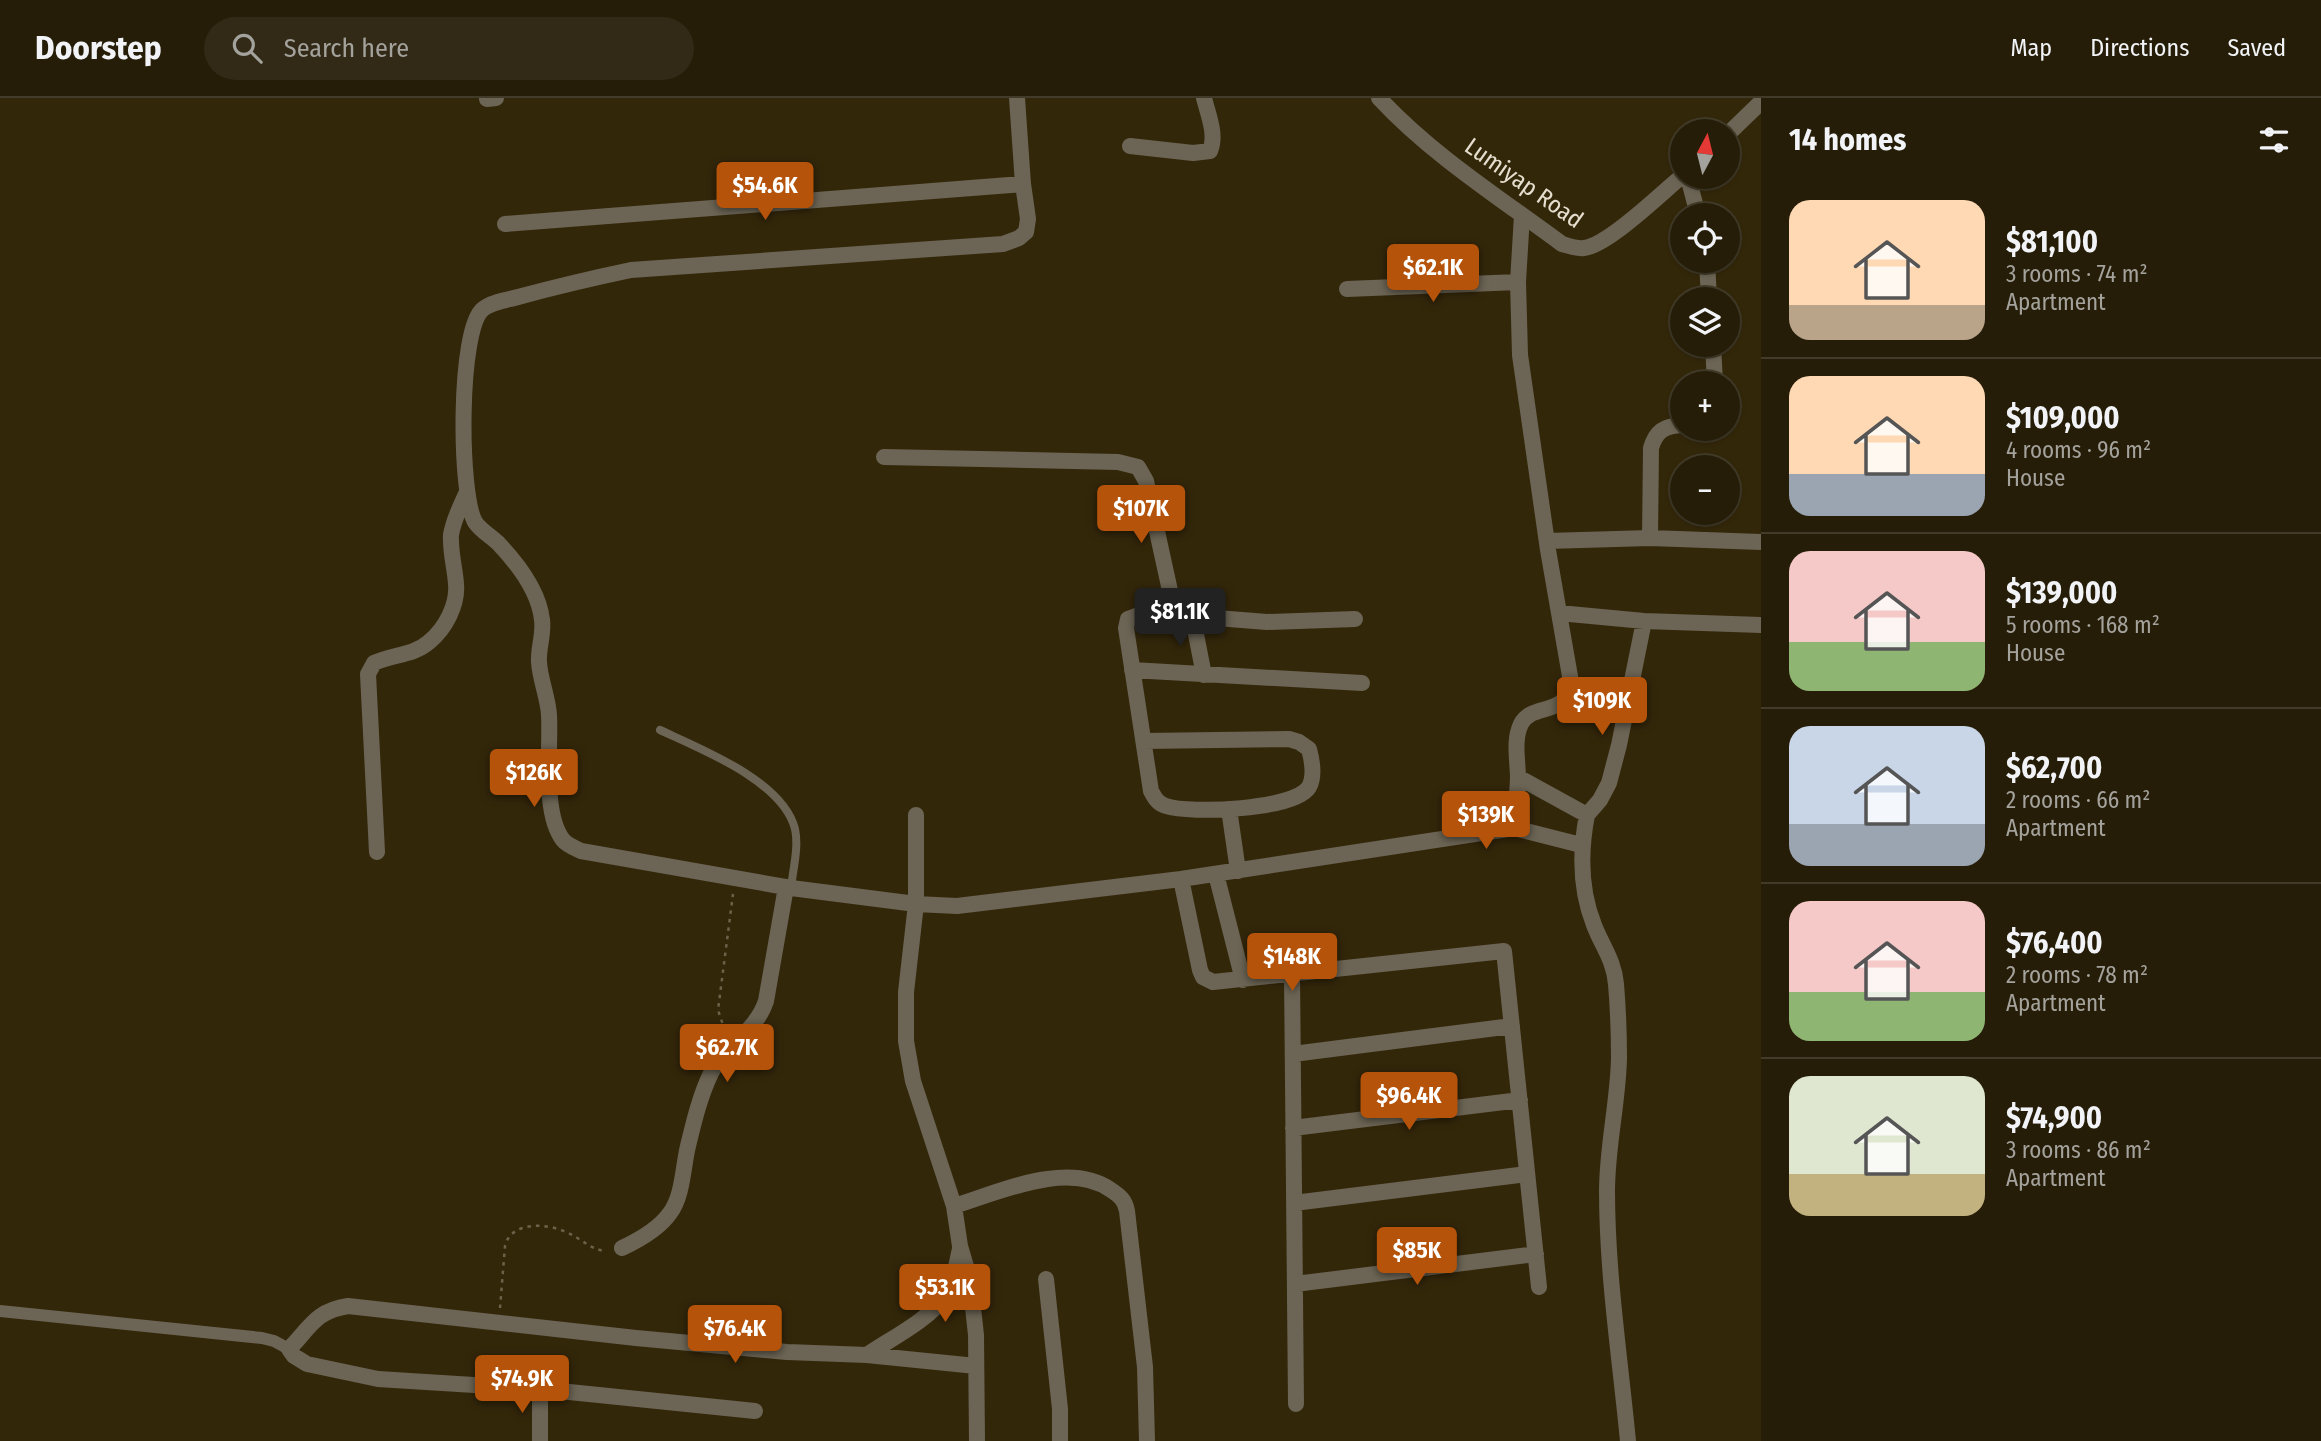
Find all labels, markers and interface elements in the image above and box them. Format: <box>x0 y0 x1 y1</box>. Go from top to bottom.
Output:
search box <box>204 17 694 80</box>
text: Doorstep <box>35 28 162 68</box>
icon: search <box>228 29 266 67</box>
text: Search here <box>284 33 409 64</box>
text: Map <box>2011 34 2052 62</box>
text: Directions <box>2090 34 2189 62</box>
text: Saved <box>2227 34 2286 62</box>
north arrow <box>1670 119 1740 189</box>
map controls <box>1670 119 1740 525</box>
icon: filters <box>2255 121 2293 159</box>
text: 14 homes <box>1789 122 1906 158</box>
street label: Lumiyap Road <box>1460 132 1588 234</box>
pin: $54.6K <box>708 162 822 222</box>
text: $54.6K <box>733 171 798 199</box>
button: locate <box>1670 203 1740 273</box>
text: $81,100 <box>2006 224 2098 260</box>
icon: home <box>1845 228 1929 312</box>
pin: $62.1K <box>1376 244 1490 304</box>
text: $62.1K <box>1403 253 1463 281</box>
text: 3 rooms · 74 m² <box>2006 260 2148 288</box>
button: layers <box>1670 287 1740 357</box>
text: Apartment <box>2006 288 2106 316</box>
button: + <box>1670 371 1740 441</box>
text: $109,000 <box>2006 400 2120 436</box>
icon: home <box>1845 404 1929 488</box>
text: 4 rooms · 96 m² <box>2006 436 2151 464</box>
button: − <box>1670 455 1740 525</box>
text: House <box>2006 464 2065 492</box>
pin: $107K <box>1092 486 1190 545</box>
text: $107K <box>1113 494 1169 522</box>
text: $139,000 <box>2006 575 2117 611</box>
icon: home <box>1845 579 1929 663</box>
pin: $81.1K <box>1123 588 1237 648</box>
text: $81.1K <box>1151 597 1209 625</box>
text: 5 rooms · 168 m² <box>2006 611 2160 639</box>
text: House <box>2006 639 2065 667</box>
pin: $109K <box>1553 678 1651 737</box>
text: $109K <box>1573 686 1631 714</box>
pin: $126K <box>485 750 583 809</box>
text: $62,700 <box>2006 750 2102 786</box>
icon: home <box>1845 754 1929 838</box>
text: $126K <box>506 758 562 786</box>
text: 2 rooms · 66 m² <box>2006 786 2150 814</box>
pin: $139K <box>1437 792 1535 851</box>
text: $139K <box>1458 800 1514 828</box>
text: Apartment <box>2006 814 2106 842</box>
text: $76,400 <box>2006 925 2103 961</box>
icon: home <box>1845 929 1929 1013</box>
pin: $148K <box>1243 934 1341 993</box>
text: $148K <box>1263 942 1321 970</box>
text: 2 rooms · 78 m² <box>2006 961 2148 989</box>
text: Apartment <box>2006 989 2106 1017</box>
pin: $62.7K <box>670 1024 784 1084</box>
text: $62.7K <box>696 1033 758 1061</box>
pin: $96.4K <box>1352 1072 1466 1132</box>
text: $96.4K <box>1377 1081 1441 1109</box>
text: $74,900 <box>2006 1100 2102 1136</box>
icon: home <box>1845 1104 1929 1188</box>
text: 3 rooms · 86 m² <box>2006 1136 2151 1164</box>
text: Apartment <box>2006 1164 2106 1192</box>
pin: $85K <box>1376 1228 1458 1287</box>
text: $85K <box>1393 1236 1441 1264</box>
pin: $53.1K <box>888 1264 1002 1324</box>
text: $53.1K <box>915 1273 975 1301</box>
pin: $76.4K <box>678 1306 792 1365</box>
text: $76.4K <box>704 1314 766 1342</box>
pin: $74.9K <box>465 1356 579 1415</box>
text: $74.9K <box>491 1364 553 1392</box>

